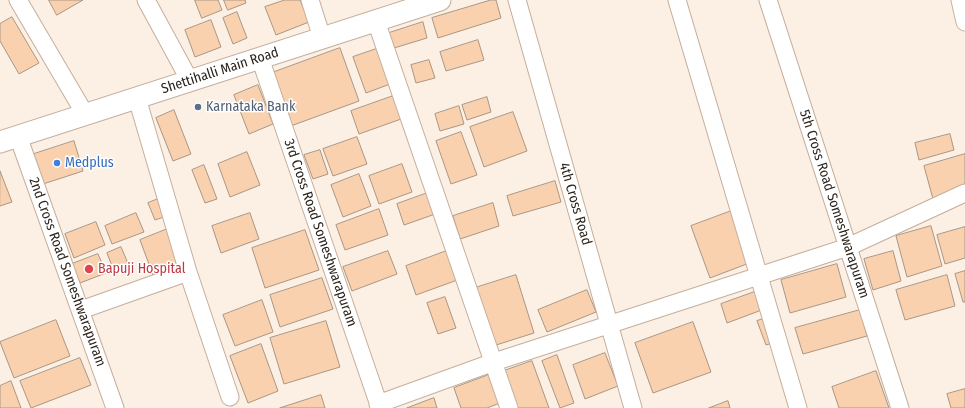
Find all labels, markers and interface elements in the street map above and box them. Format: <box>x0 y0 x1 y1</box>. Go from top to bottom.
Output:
street label: Shettihalli Main Road <box>159 44 281 98</box>
place label: Karnataka Bank <box>206 99 296 115</box>
marker: Karnataka Bank <box>193 102 203 112</box>
street label: 5th Cross Road Someshwarapuram <box>796 108 872 300</box>
street label: 3rd Cross Road Someshwarapuram <box>280 137 360 329</box>
place label: Medplus <box>65 155 114 171</box>
marker: Medplus <box>52 158 62 168</box>
street label: 4th Cross Road <box>555 161 595 247</box>
street label: 2nd Cross Road Someshwarapuram <box>25 175 109 369</box>
place label: Bapuji Hospital <box>98 261 185 277</box>
marker: Bapuji Hospital <box>83 263 95 275</box>

